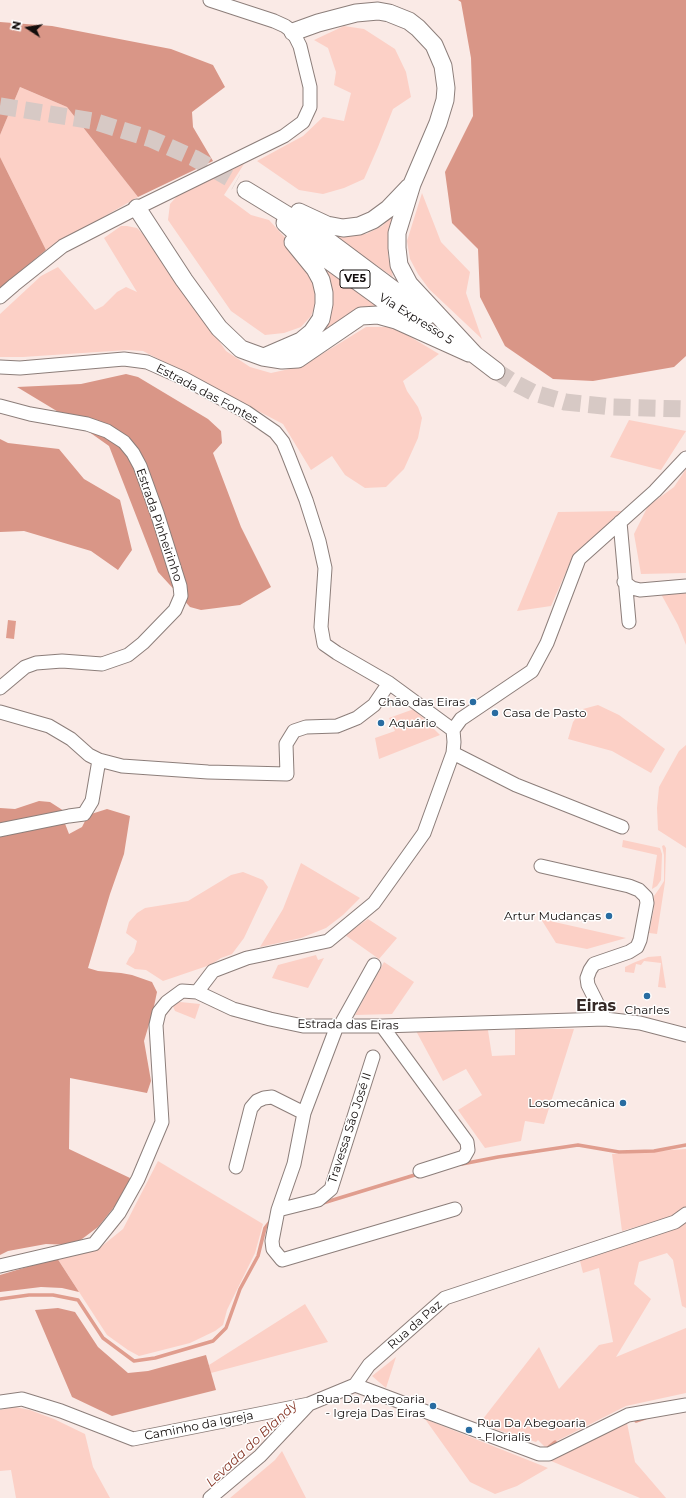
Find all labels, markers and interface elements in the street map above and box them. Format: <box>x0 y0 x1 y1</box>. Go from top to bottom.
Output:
north arrow <box>8 8 48 48</box>
text: N <box>8 20 24 31</box>
road number: VE5 <box>340 270 370 288</box>
street label: Via Expresso 5 <box>376 290 456 348</box>
street label: Estrada das Fontes <box>154 361 260 427</box>
street label: Estrada Pinheirinho <box>133 467 185 583</box>
place label: Chão das Eiras <box>378 695 465 709</box>
marker: Chão das Eiras <box>468 697 478 707</box>
place label: Casa de Pasto <box>503 706 587 720</box>
marker: Casa de Pasto <box>490 708 500 718</box>
place label: Aquário <box>389 716 436 730</box>
marker: Aquário <box>376 718 386 728</box>
place label: Artur Mudanças <box>504 909 601 923</box>
marker: Artur Mudanças <box>604 911 614 921</box>
marker: Charles <box>642 991 652 1001</box>
district label: Eiras <box>576 996 616 1016</box>
place label: Charles <box>625 1003 669 1017</box>
street label: Estrada das Eiras <box>297 1017 399 1033</box>
street label: Travessa São José II <box>325 1071 375 1185</box>
place label: Losomecânica <box>528 1096 615 1110</box>
marker: Losomecânica <box>618 1098 628 1108</box>
street label: Rua da Paz <box>385 1298 445 1352</box>
place label: Rua Da Abegoaria - Igreja Das Eiras <box>316 1392 425 1420</box>
water label: Levada do Blandy <box>203 1398 301 1490</box>
marker: Rua Da Abegoaria - Igreja Das Eiras <box>428 1401 438 1411</box>
street label: Caminho da Igreja <box>143 1408 255 1444</box>
place label: Rua Da Abegoaria - Florialis <box>477 1416 586 1444</box>
marker: Rua Da Abegoaria - Florialis <box>464 1425 474 1435</box>

